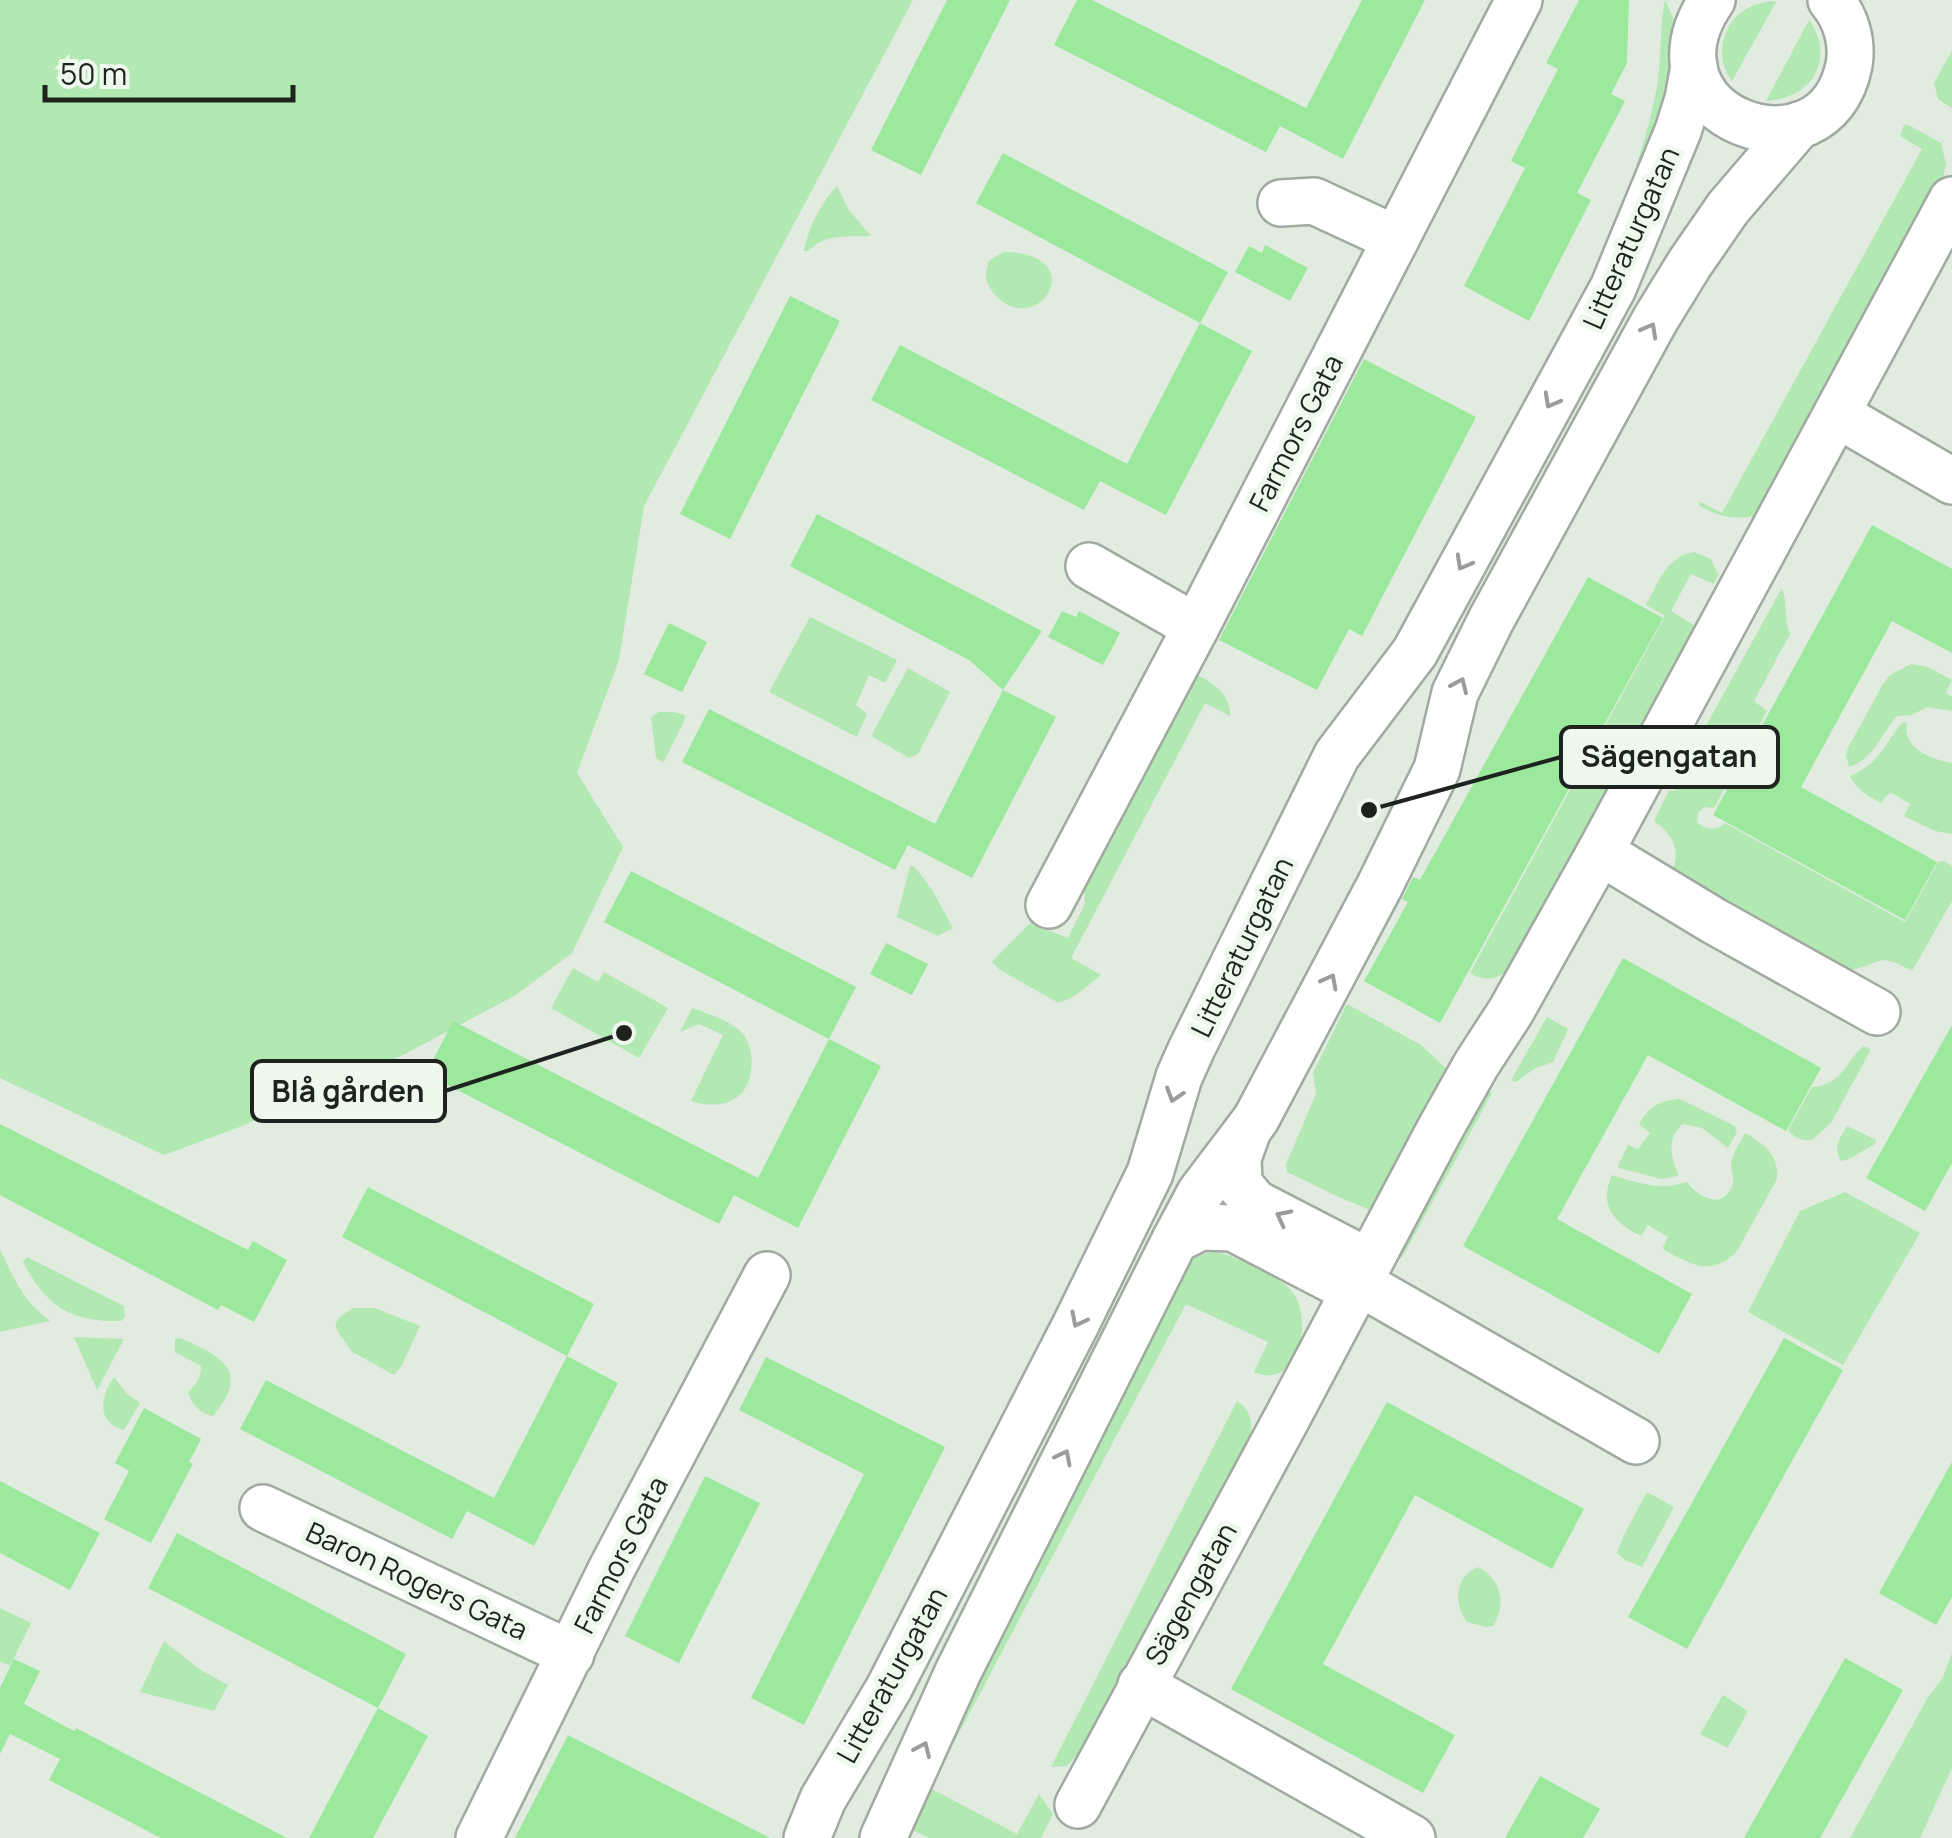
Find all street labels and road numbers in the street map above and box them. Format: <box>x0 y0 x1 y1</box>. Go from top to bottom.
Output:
street label: Litteraturgatan <box>1573 140 1687 335</box>
street label: Farmors Gata <box>1239 348 1351 517</box>
street label: Litteraturgatan <box>1181 850 1301 1043</box>
street label: Farmors Gata <box>564 1470 676 1639</box>
street label: Baron Rogers Gata <box>300 1512 534 1648</box>
street label: Sägengatan <box>1135 1515 1245 1672</box>
street label: Litteraturgatan <box>827 1580 955 1769</box>

